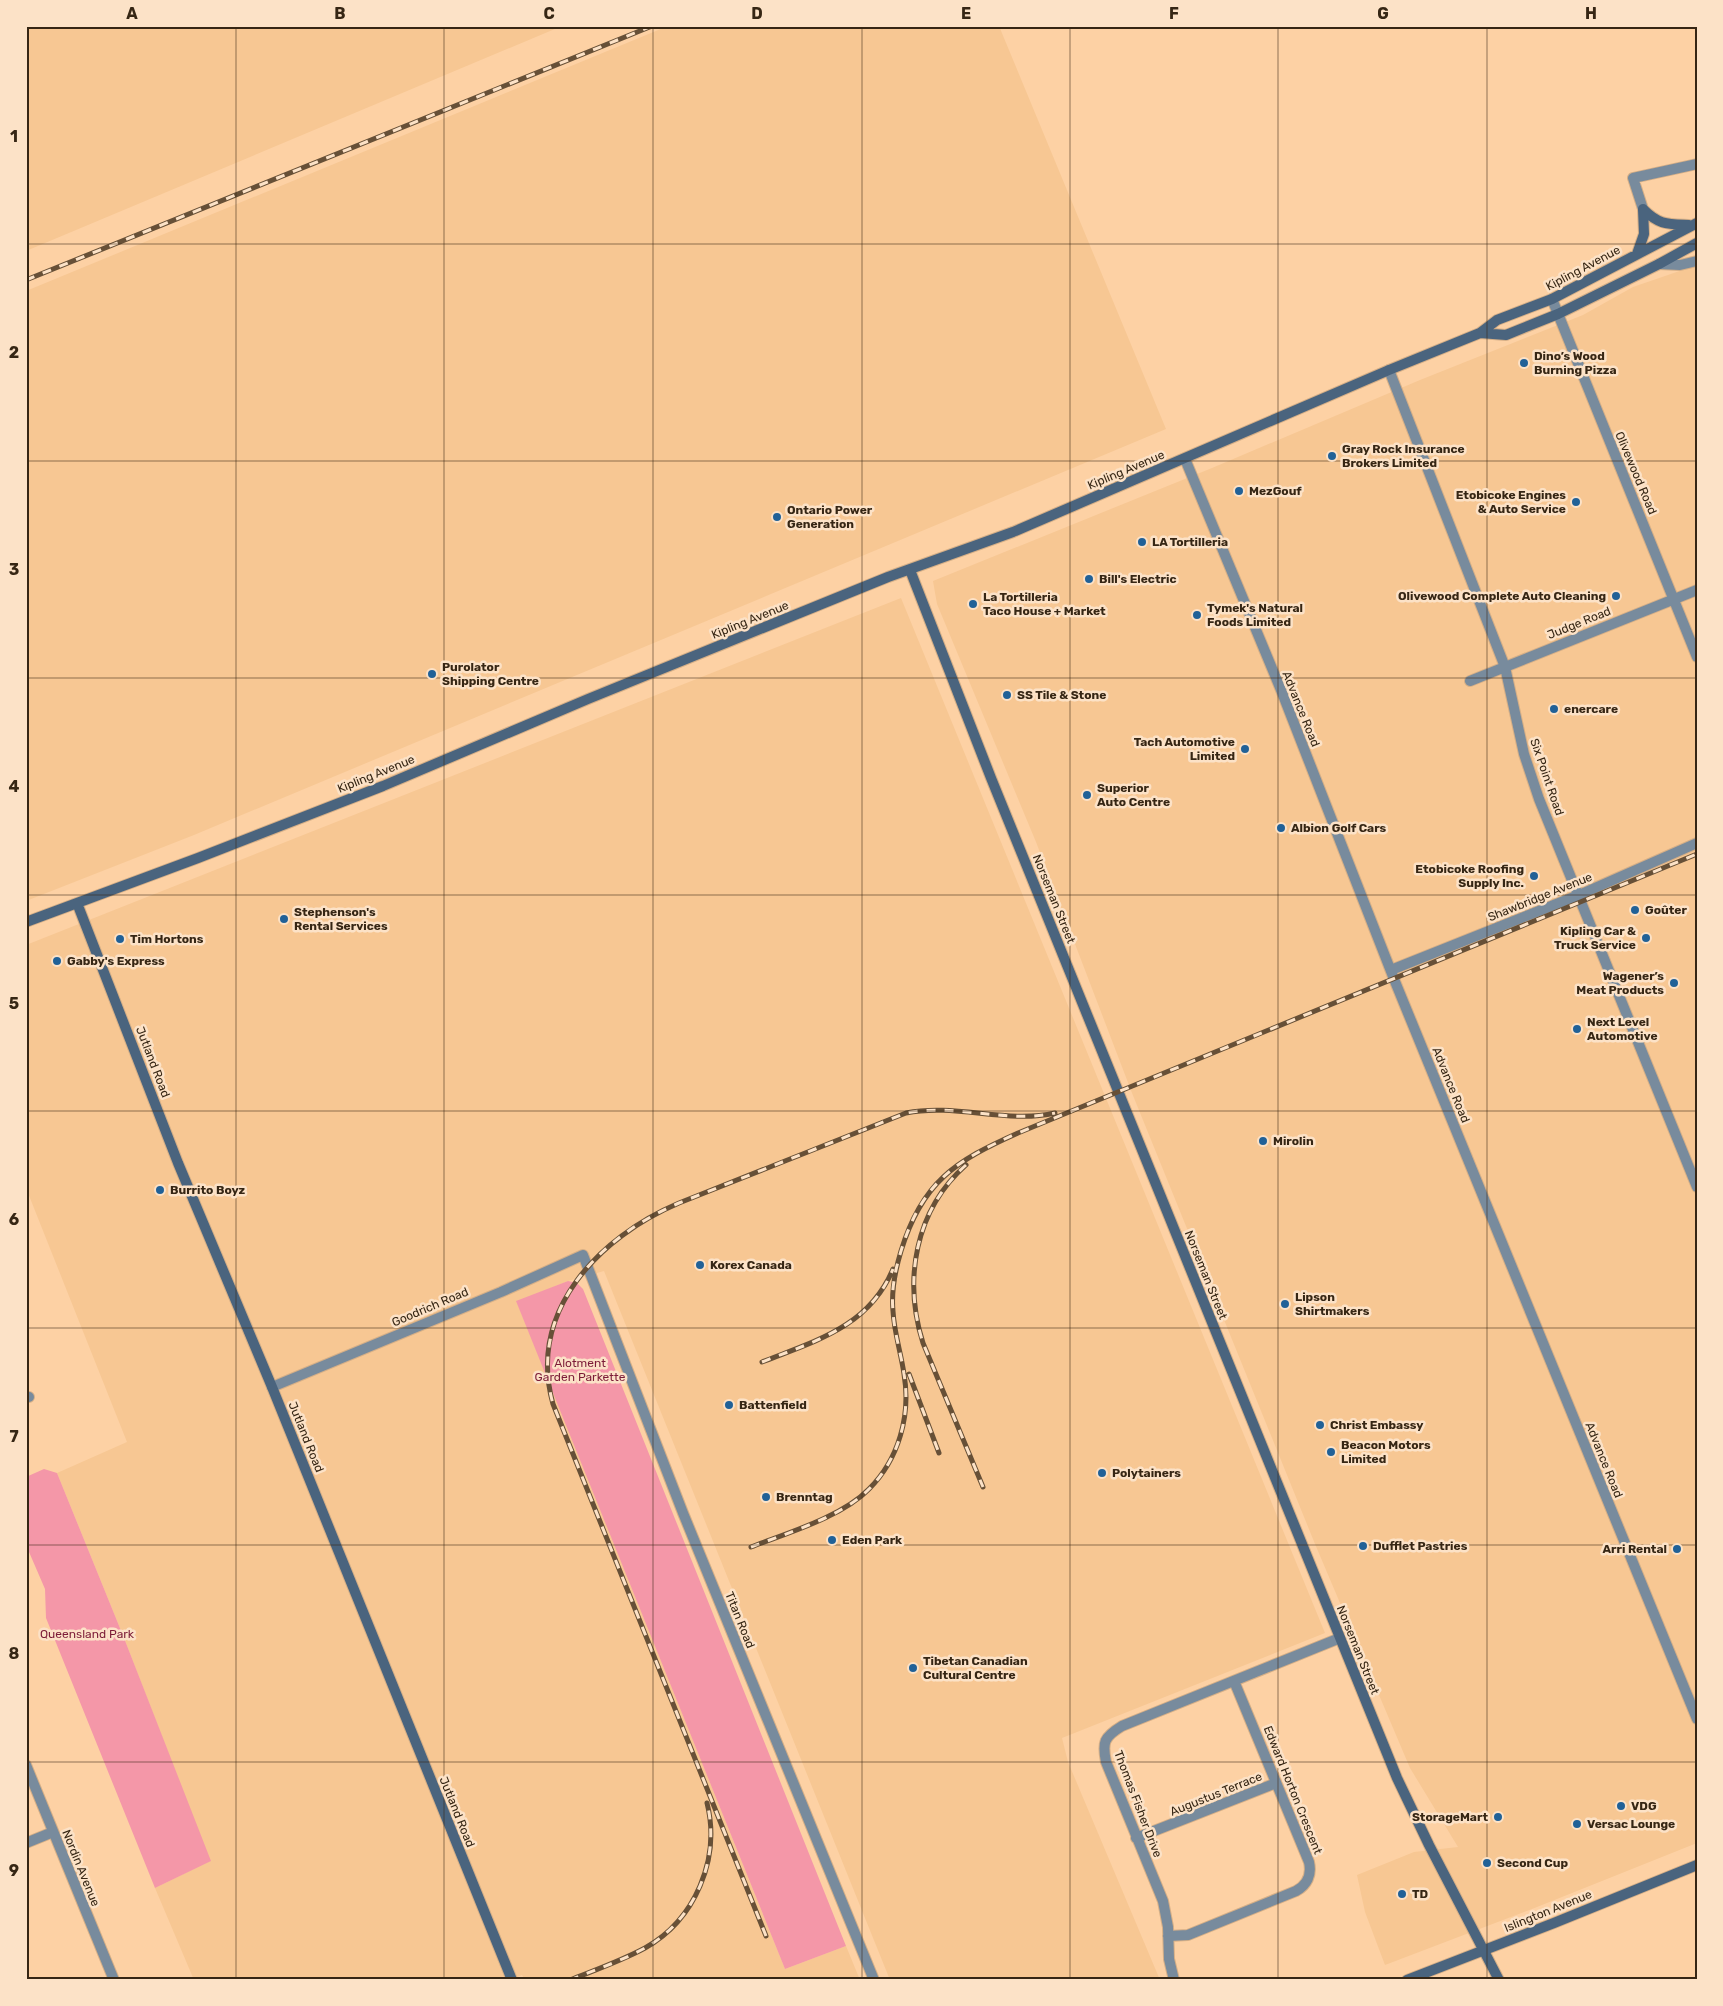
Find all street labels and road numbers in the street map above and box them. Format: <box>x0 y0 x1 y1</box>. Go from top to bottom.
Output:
street label: Kipling Avenue <box>1543 242 1623 293</box>
street label: Olivewood Road <box>1612 429 1660 517</box>
street label: Kipling Avenue <box>1085 447 1167 493</box>
street label: Kipling Avenue <box>709 598 791 642</box>
street label: Judge Road <box>1545 604 1613 642</box>
street label: Advance Road <box>1279 669 1323 749</box>
street label: Six Point Road <box>1527 737 1567 817</box>
street label: Kipling Avenue <box>335 752 417 796</box>
street label: Norseman Street <box>1030 852 1078 946</box>
street label: Shawbridge Avenue <box>1486 870 1594 924</box>
street label: Jutland Road <box>133 1025 173 1099</box>
street label: Advance Road <box>1429 1045 1473 1125</box>
street label: Norseman Street <box>1182 1228 1230 1322</box>
street label: Goodrich Road <box>390 1285 470 1329</box>
street label: Jutland Road <box>285 1400 327 1474</box>
street label: Advance Road <box>1582 1420 1626 1500</box>
street label: Titan Road <box>722 1590 758 1650</box>
street label: Norseman Street <box>1334 1603 1382 1697</box>
street label: Edward Horton Crescent <box>1261 1724 1325 1857</box>
street label: Thomas Fisher Drive <box>1111 1749 1165 1860</box>
street label: Augustus Terrace <box>1168 1769 1264 1819</box>
street label: Jutland Road <box>436 1775 478 1849</box>
street label: Nordin Avenue <box>59 1828 103 1909</box>
street label: Islington Avenue <box>1502 1887 1594 1935</box>

